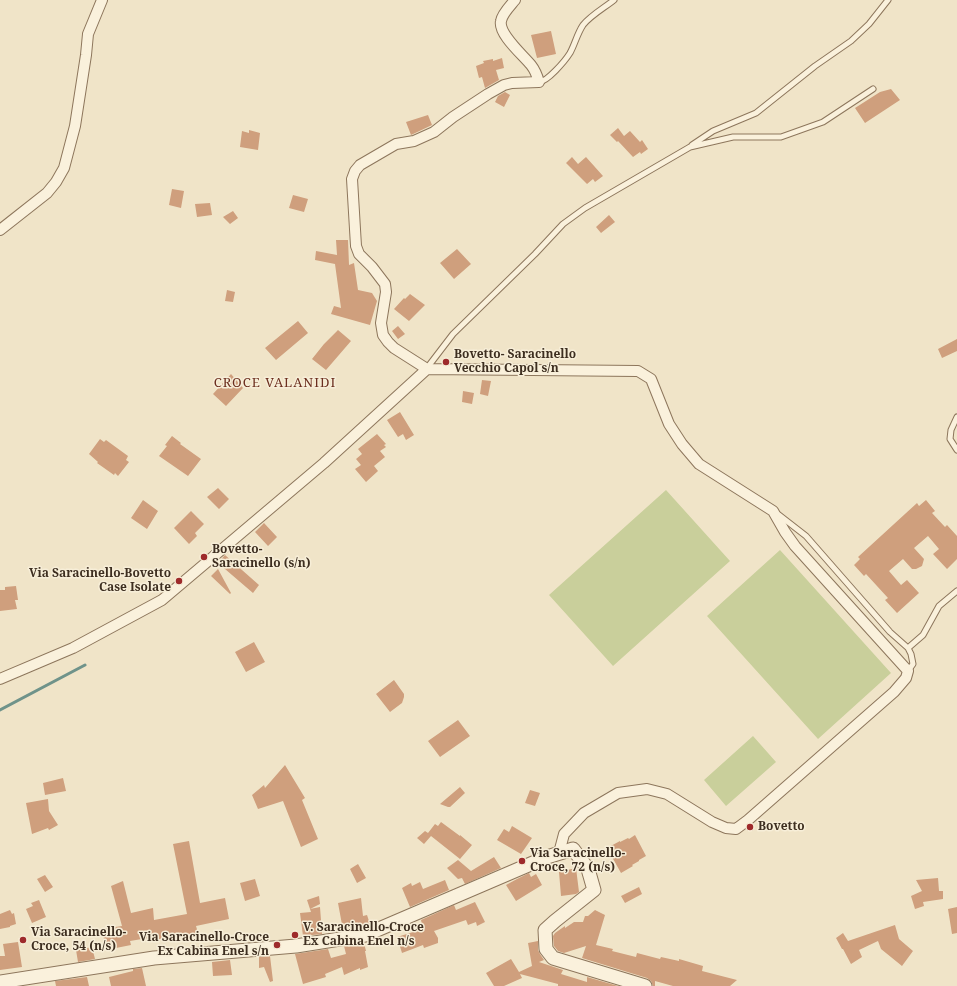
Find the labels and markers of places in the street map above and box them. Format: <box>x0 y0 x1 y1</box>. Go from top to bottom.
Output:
place label: Bovetto- Saracinello Vecchio Capol s/n <box>454 348 576 376</box>
marker: Bovetto- Saracinello Vecchio Capol s/n <box>441 357 451 367</box>
place label: Bovetto- Saracinello (s/n) <box>212 543 311 571</box>
marker: Bovetto- Saracinello (s/n) <box>199 552 209 562</box>
place label: Via Saracinello-Bovetto Case Isolate <box>29 567 171 595</box>
marker: Via Saracinello-Bovetto Case Isolate <box>174 576 184 586</box>
place label: Bovetto <box>758 820 805 834</box>
marker: Bovetto <box>745 822 755 832</box>
place label: Via Saracinello- Croce, 72 (n/s) <box>530 847 625 875</box>
marker: Via Saracinello- Croce, 72 (n/s) <box>517 856 527 866</box>
place label: V. Saracinello-Croce Ex Cabina Enel n/s <box>303 921 424 949</box>
place label: Via Saracinello- Croce, 54 (n/s) <box>31 926 126 954</box>
marker: V. Saracinello-Croce Ex Cabina Enel n/s <box>290 930 300 940</box>
place label: Via Saracinello-Croce Ex Cabina Enel s/n <box>139 931 269 959</box>
marker: Via Saracinello- Croce, 54 (n/s) <box>18 935 28 945</box>
marker: Via Saracinello-Croce Ex Cabina Enel s/n <box>272 940 282 950</box>

